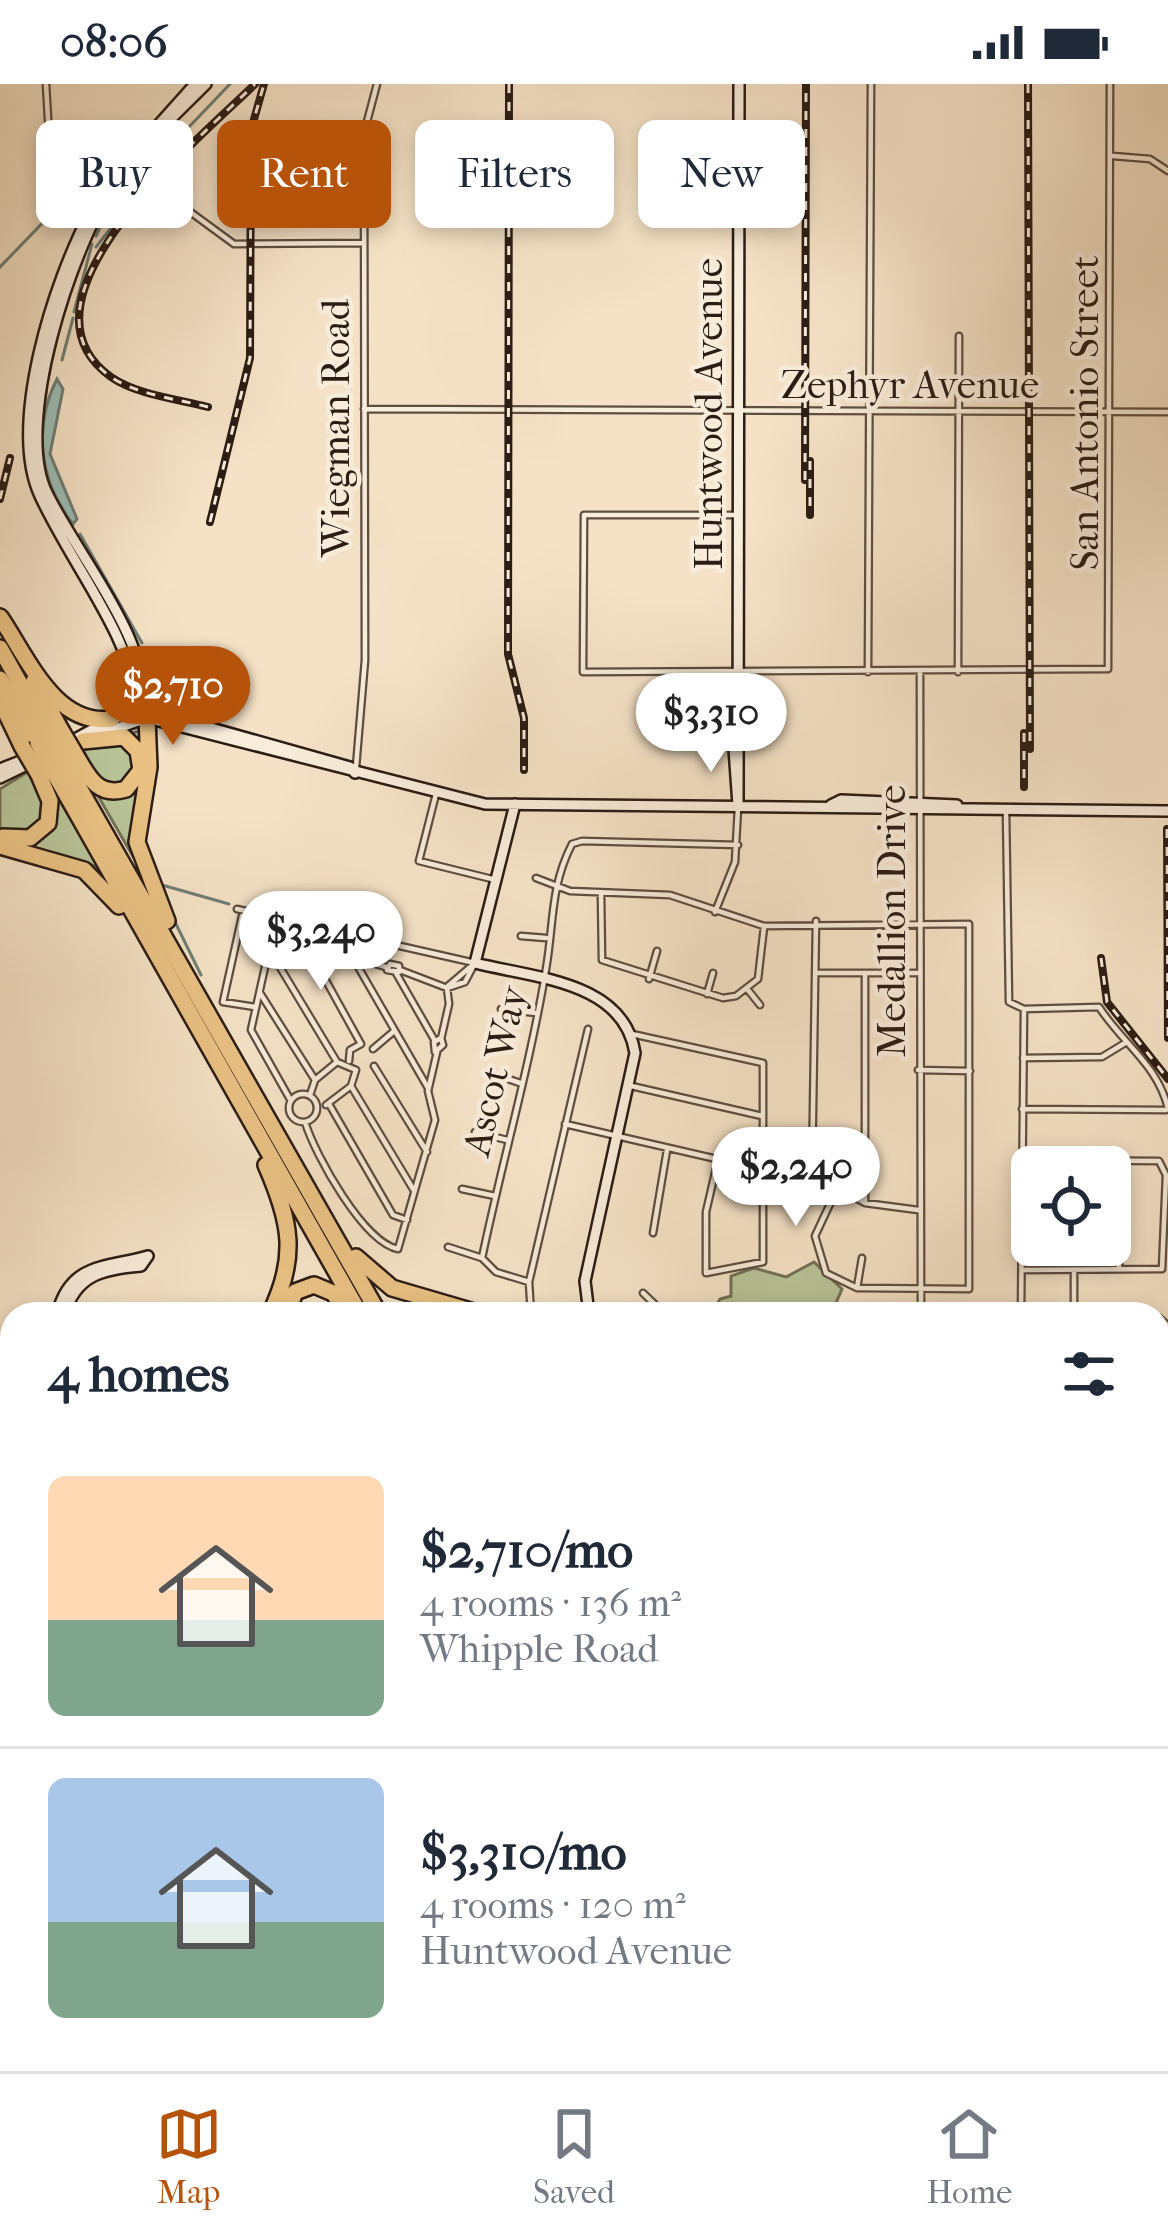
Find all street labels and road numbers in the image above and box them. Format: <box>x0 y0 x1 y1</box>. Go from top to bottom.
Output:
street label: San Antonio Street <box>1062 255 1108 571</box>
street label: Huntwood Avenue <box>686 258 732 570</box>
street label: Wiegman Road <box>313 298 359 558</box>
street label: Zephyr Avenue <box>781 362 1039 408</box>
street label: Medallion Drive <box>869 785 915 1057</box>
street label: Ascot Way <box>453 981 537 1162</box>

